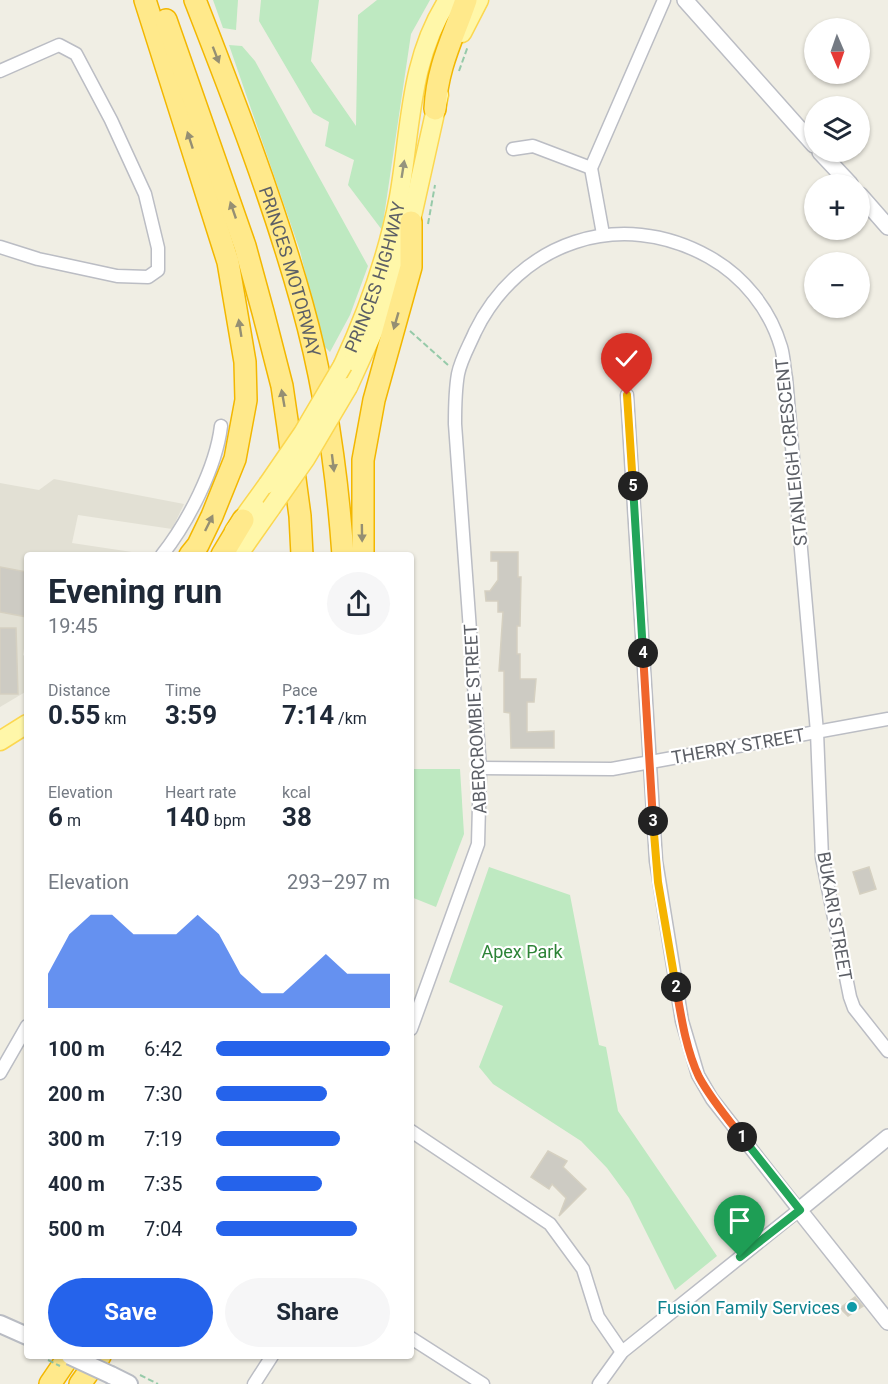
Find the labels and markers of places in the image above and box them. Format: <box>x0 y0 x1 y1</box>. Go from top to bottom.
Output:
pin <box>601 333 652 395</box>
pin: 5 <box>618 471 648 501</box>
pin: 4 <box>628 638 658 668</box>
pin: 3 <box>638 806 668 836</box>
pin: 2 <box>661 972 691 1002</box>
pin: 1 <box>727 1122 757 1152</box>
pin <box>714 1195 765 1257</box>
place label: Fusion Family Services <box>657 1297 840 1318</box>
marker: Fusion Family Services <box>845 1300 859 1314</box>

